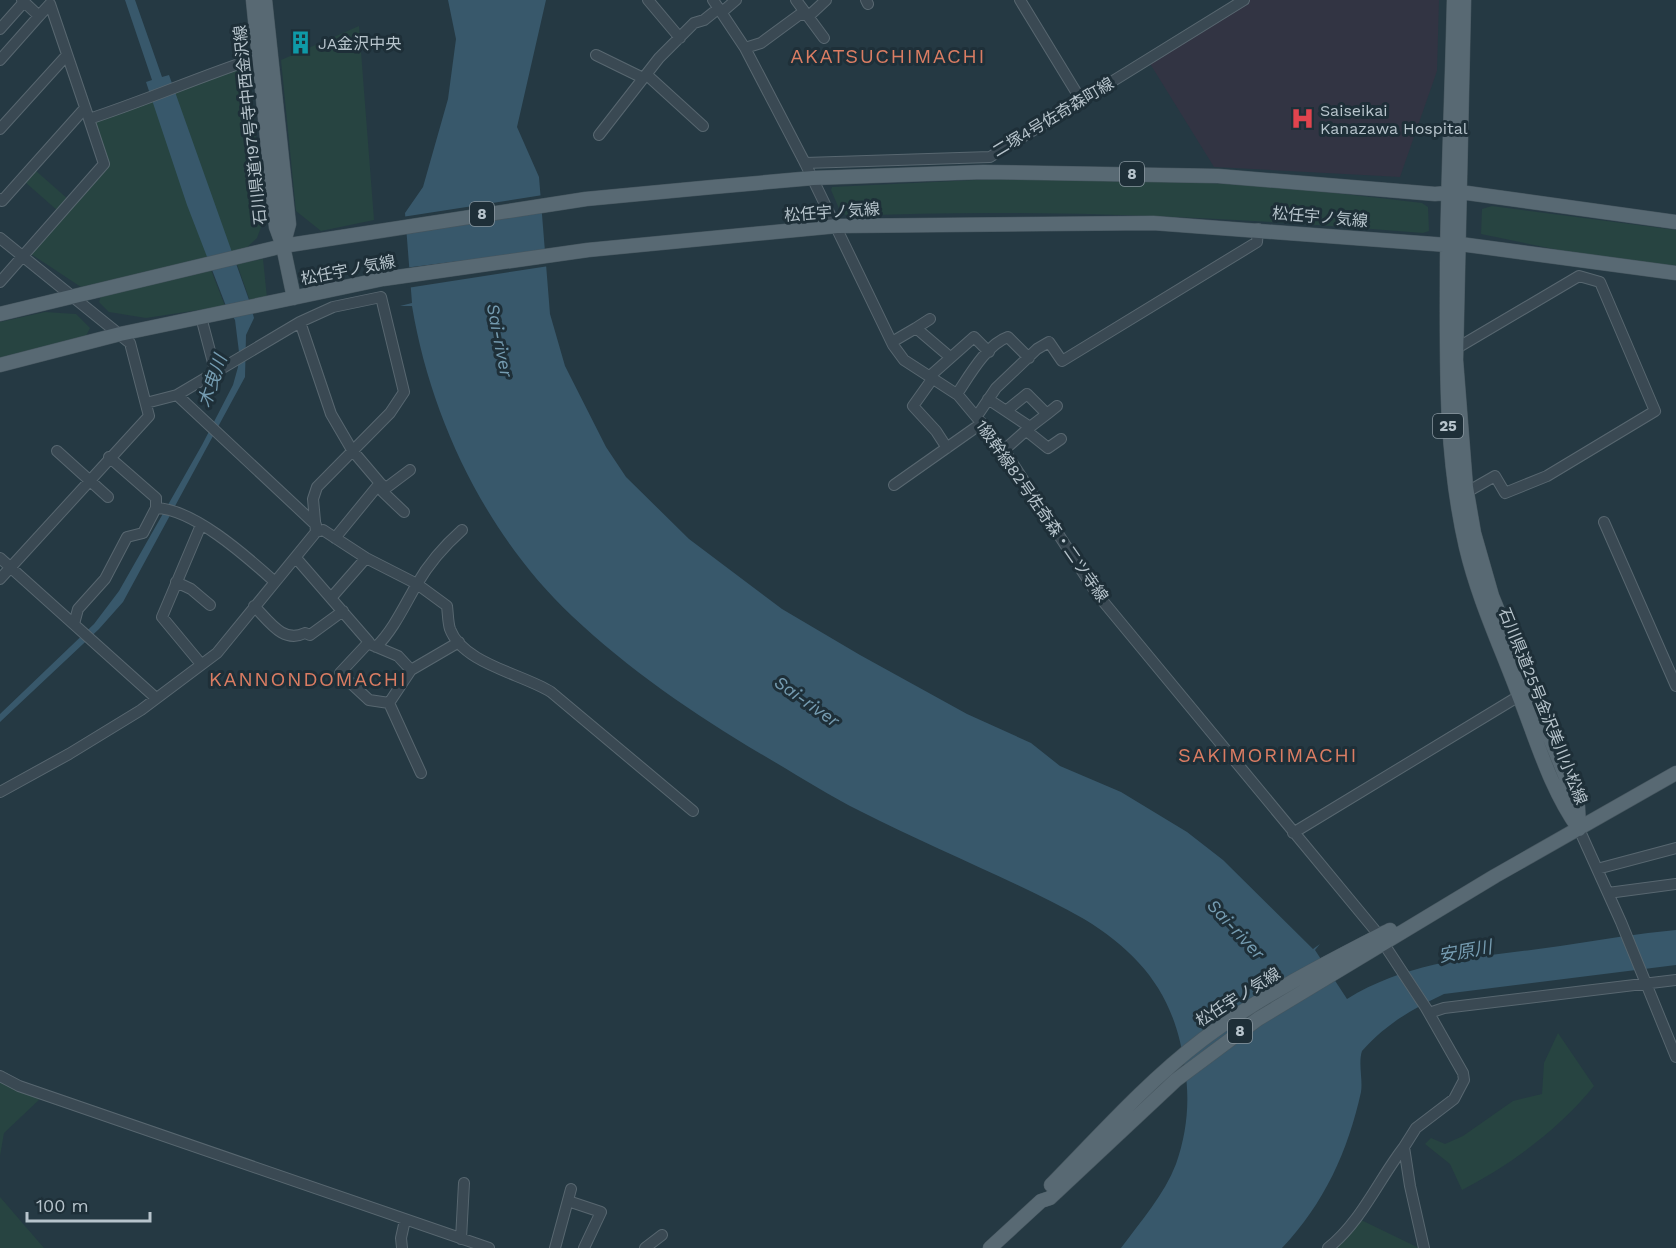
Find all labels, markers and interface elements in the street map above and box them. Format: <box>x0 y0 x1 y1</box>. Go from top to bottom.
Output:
street label: 石川県道197号寺中西金沢線 <box>230 24 270 226</box>
building icon: JA金沢中央 <box>287 30 313 56</box>
place label: JA金沢中央 <box>318 34 401 53</box>
district label: AKATSUCHIMACHI <box>790 44 986 68</box>
street label: 二塚4号佐奇森町線 <box>989 73 1117 161</box>
place label: Saiseikai Kanazawa Hospital <box>1320 101 1468 138</box>
hospital icon: Saiseikai Kanazawa Hospital <box>1289 106 1315 132</box>
road number: 8 <box>1120 162 1144 186</box>
street label: 松任宇ノ気線 <box>783 199 881 225</box>
road number: 8 <box>470 202 494 226</box>
street label: 松任宇ノ気線 <box>1271 203 1369 231</box>
street label: 松任宇ノ気線 <box>299 252 397 288</box>
water label: Sai-river <box>483 301 518 380</box>
water label: 木曳川 <box>193 350 231 410</box>
road number: 25 <box>1433 414 1463 438</box>
street label: 1級幹線82号佐奇森・二ツ寺線 <box>972 416 1112 606</box>
street label: 石川県道25号金沢美川小松線 <box>1495 605 1591 807</box>
district label: KANNONDOMACHI <box>209 667 407 691</box>
water label: Sai-river <box>770 671 844 732</box>
district label: SAKIMORIMACHI <box>1178 743 1358 767</box>
water label: Sai-river <box>1203 895 1270 964</box>
water label: 安原川 <box>1437 936 1495 966</box>
street label: 松任宇ノ気線 <box>1192 964 1284 1030</box>
road number: 8 <box>1228 1019 1252 1043</box>
scale bar <box>27 1185 150 1223</box>
text: 100 m <box>36 1195 89 1216</box>

